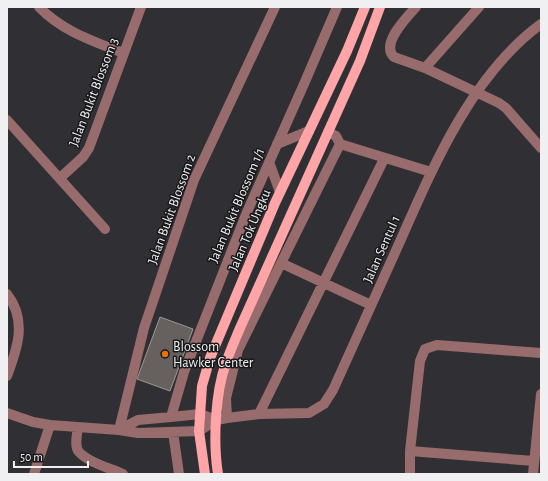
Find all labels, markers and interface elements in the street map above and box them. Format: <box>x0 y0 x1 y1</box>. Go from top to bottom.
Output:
street label: Jalan Bukit Blossom 3 <box>67 36 121 149</box>
street label: Jalan Bukit Blossom 1/1 <box>206 146 267 265</box>
street label: Jalan Bukit Blossom 2 <box>146 152 198 266</box>
street label: Jalan Tok Ungku <box>226 187 273 273</box>
street label: Jalan Sentul 1 <box>361 214 403 285</box>
place label: Blossom Hawker Center <box>173 340 254 370</box>
marker: Blossom Hawker Center <box>160 349 170 359</box>
scale bar <box>14 443 88 469</box>
text: 50 m <box>20 451 43 463</box>

